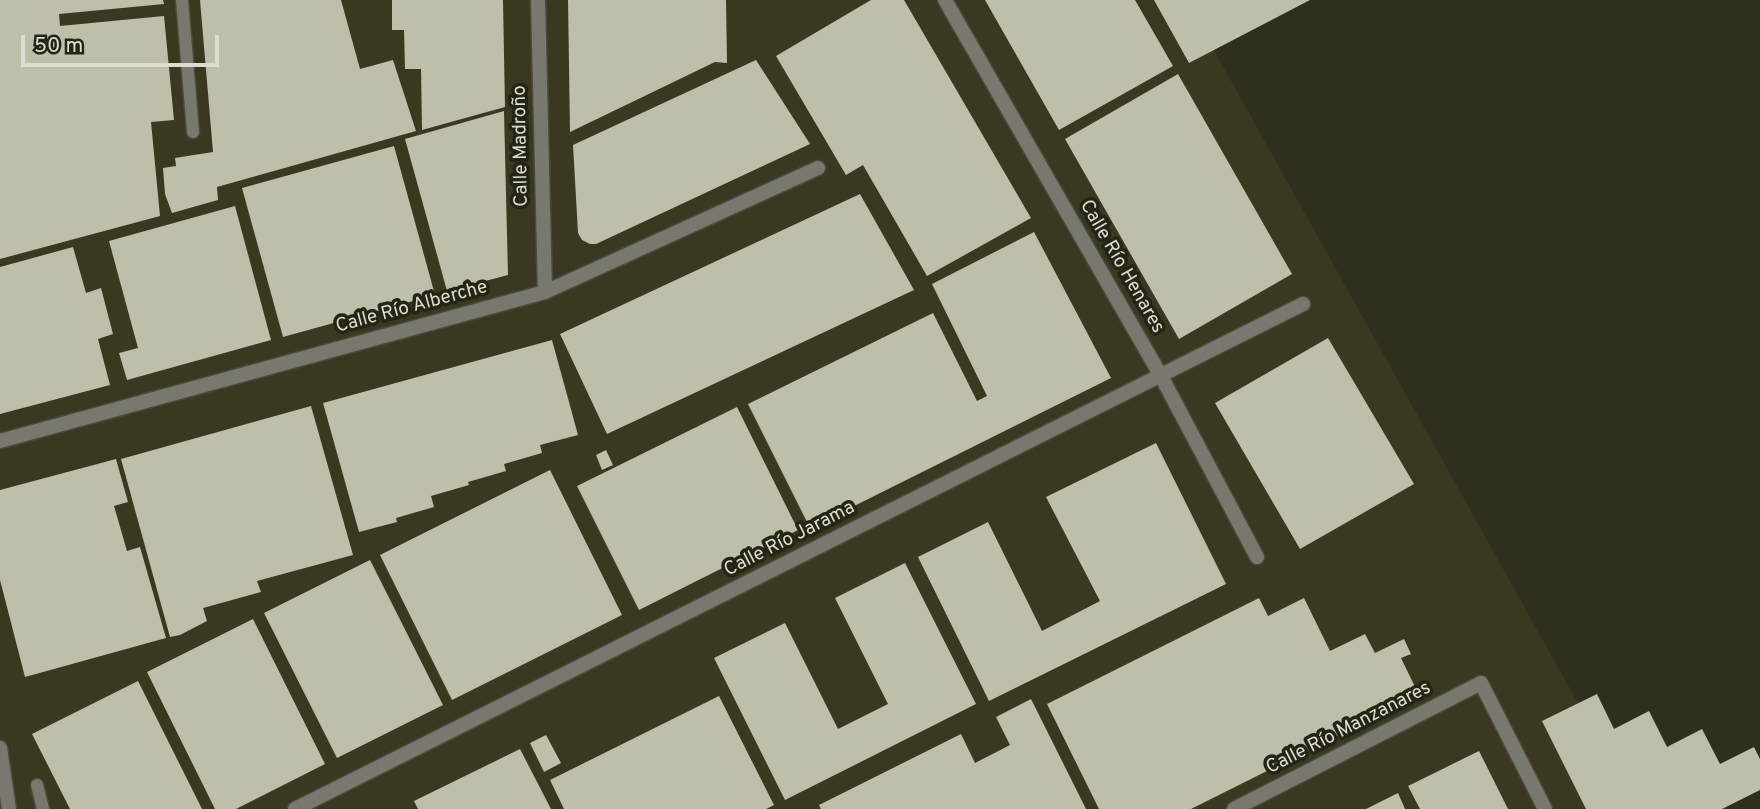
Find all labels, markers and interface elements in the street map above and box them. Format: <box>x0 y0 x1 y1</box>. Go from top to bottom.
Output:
scale bar <box>24 21 222 65</box>
text: 50 m <box>34 33 83 60</box>
street label: Calle Madroño <box>510 85 534 207</box>
street label: Calle Río Henares <box>1074 196 1168 338</box>
street label: Calle Río Alberche <box>334 277 490 339</box>
street label: Calle Río Jarama <box>721 497 859 583</box>
street label: Calle Río Manzanares <box>1263 678 1435 780</box>

